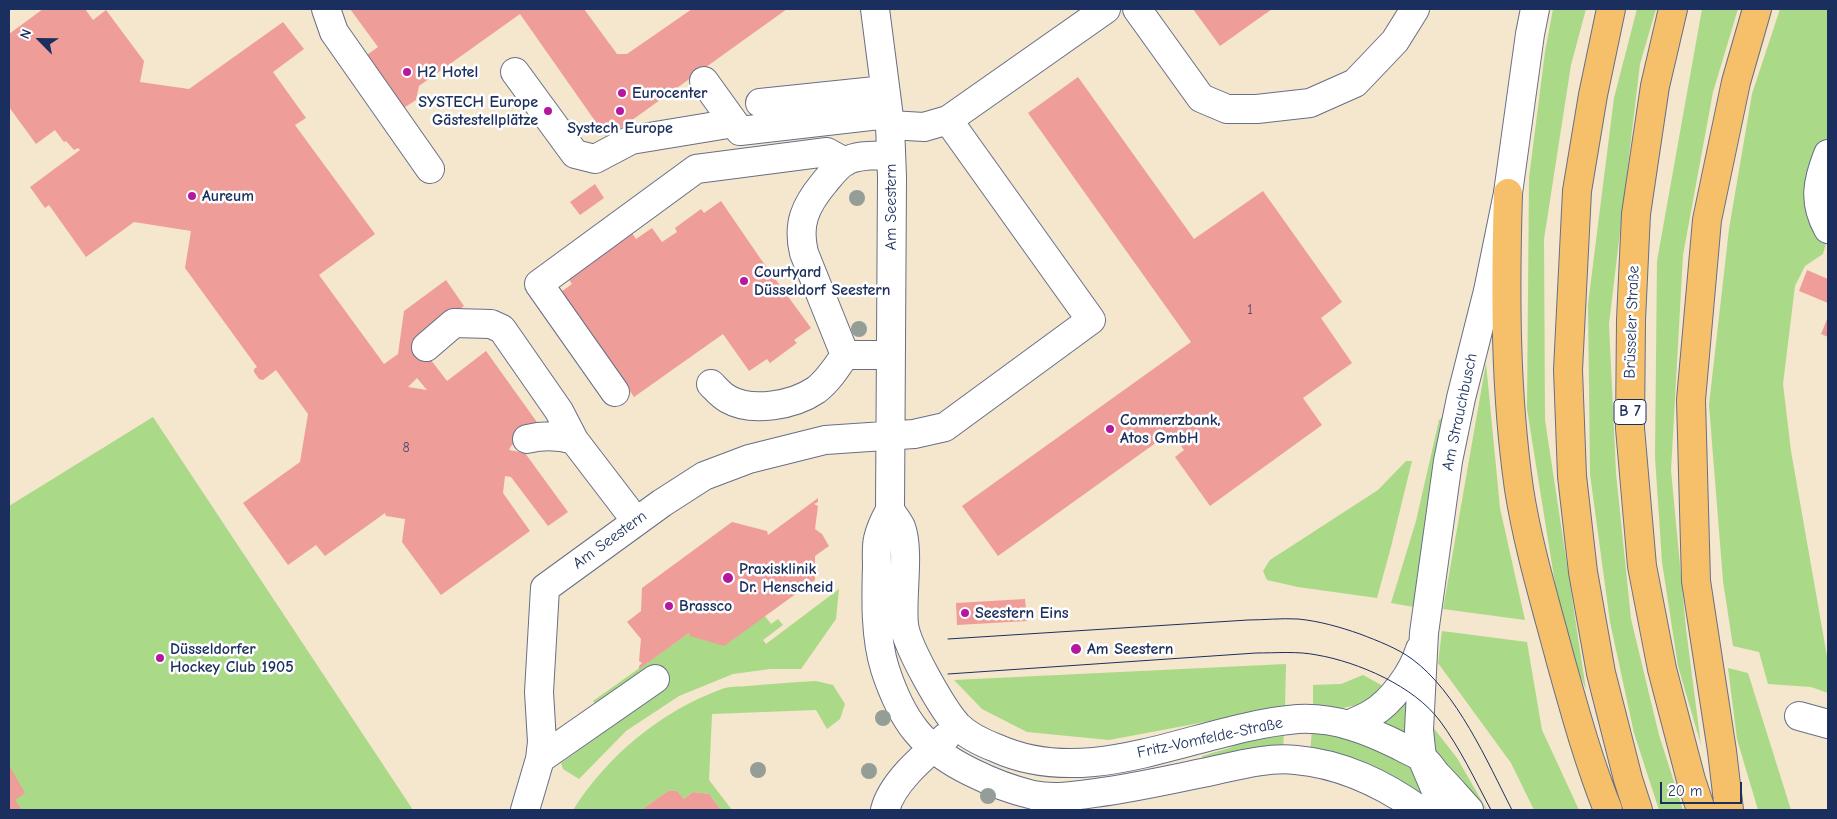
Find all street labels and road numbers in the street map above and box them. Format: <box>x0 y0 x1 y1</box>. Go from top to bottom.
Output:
street label: Am Seestern <box>881 164 901 250</box>
street label: Brüsseler Straße <box>1620 265 1644 379</box>
street label: Am Strauchbusch <box>1438 351 1482 473</box>
road number: B 7 <box>1614 400 1646 424</box>
street label: Am Seestern <box>569 507 651 573</box>
street label: Fritz-Vomfelde-Straße <box>1135 713 1285 763</box>

